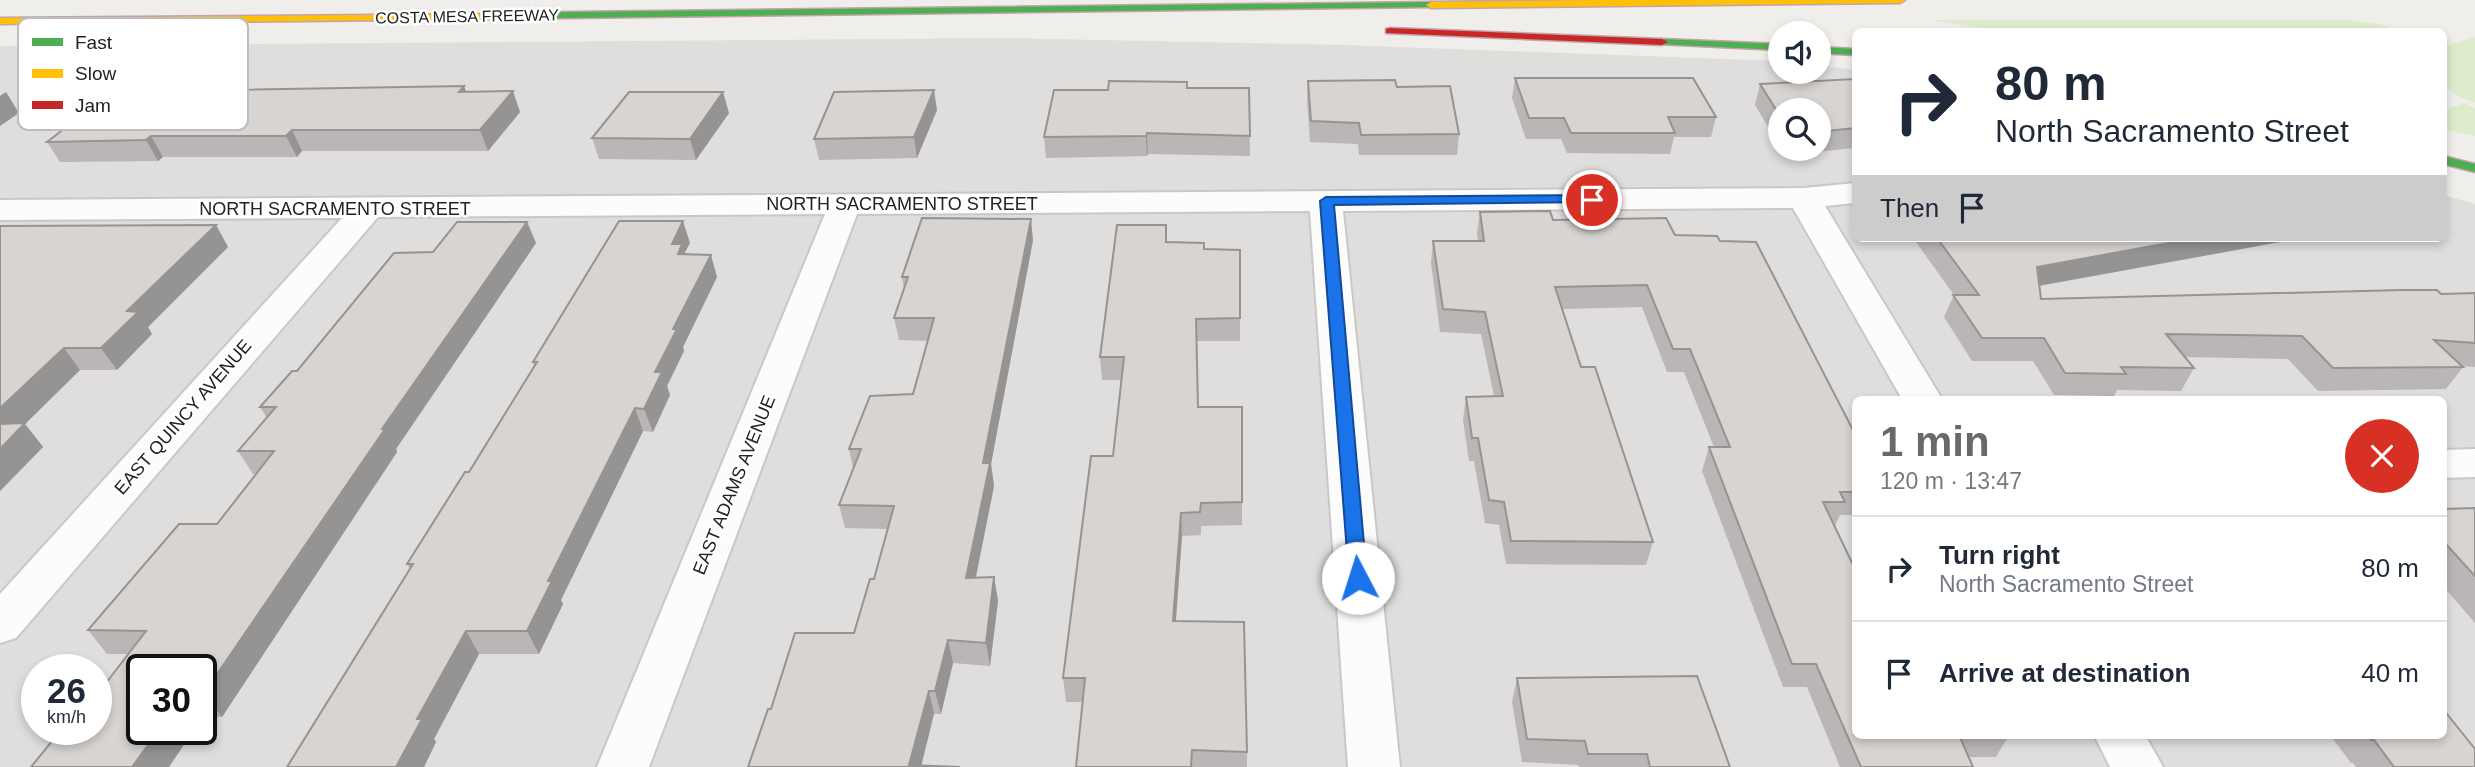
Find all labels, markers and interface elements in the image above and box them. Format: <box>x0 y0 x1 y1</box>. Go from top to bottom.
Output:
street label: COSTA MESA FREEWAY <box>375 6 559 27</box>
legend <box>18 18 248 130</box>
map controls <box>1768 21 1831 161</box>
button: sound <box>1768 21 1831 84</box>
text: Fast <box>75 32 113 53</box>
icon: right <box>1880 56 1971 147</box>
text: 80 m <box>1995 56 2107 110</box>
text: Slow <box>75 63 116 84</box>
text: Jam <box>75 95 111 116</box>
button: search <box>1768 98 1831 161</box>
text: North Sacramento Street <box>1995 113 2349 149</box>
pin <box>1562 170 1622 230</box>
icon: arrive <box>1573 181 1611 219</box>
icon: arrive <box>1953 189 1991 227</box>
text: Then <box>1880 193 1939 223</box>
street label: NORTH SACRAMENTO STREET <box>766 194 1038 214</box>
street label: NORTH SACRAMENTO STREET <box>199 199 471 219</box>
street label: EAST QUINCY AVENUE <box>110 336 256 498</box>
street label: EAST ADAMS AVENUE <box>689 393 779 577</box>
text: 1 min <box>1880 418 1990 465</box>
button: close <box>2345 419 2419 493</box>
text: 120 m · 13:47 <box>1880 468 2022 494</box>
text: Turn right <box>1939 540 2060 570</box>
position arrow <box>1321 541 1395 615</box>
icon: right <box>1880 550 1918 588</box>
text: 80 m <box>2361 553 2419 583</box>
text: North Sacramento Street <box>1939 571 2193 597</box>
speed limit sign: 30 <box>126 654 217 745</box>
icon: arrive <box>1880 655 1918 693</box>
text: Arrive at destination <box>1939 658 2190 688</box>
text: 40 m <box>2361 658 2419 688</box>
text: 26 <box>47 671 86 710</box>
text: km/h <box>47 707 86 727</box>

